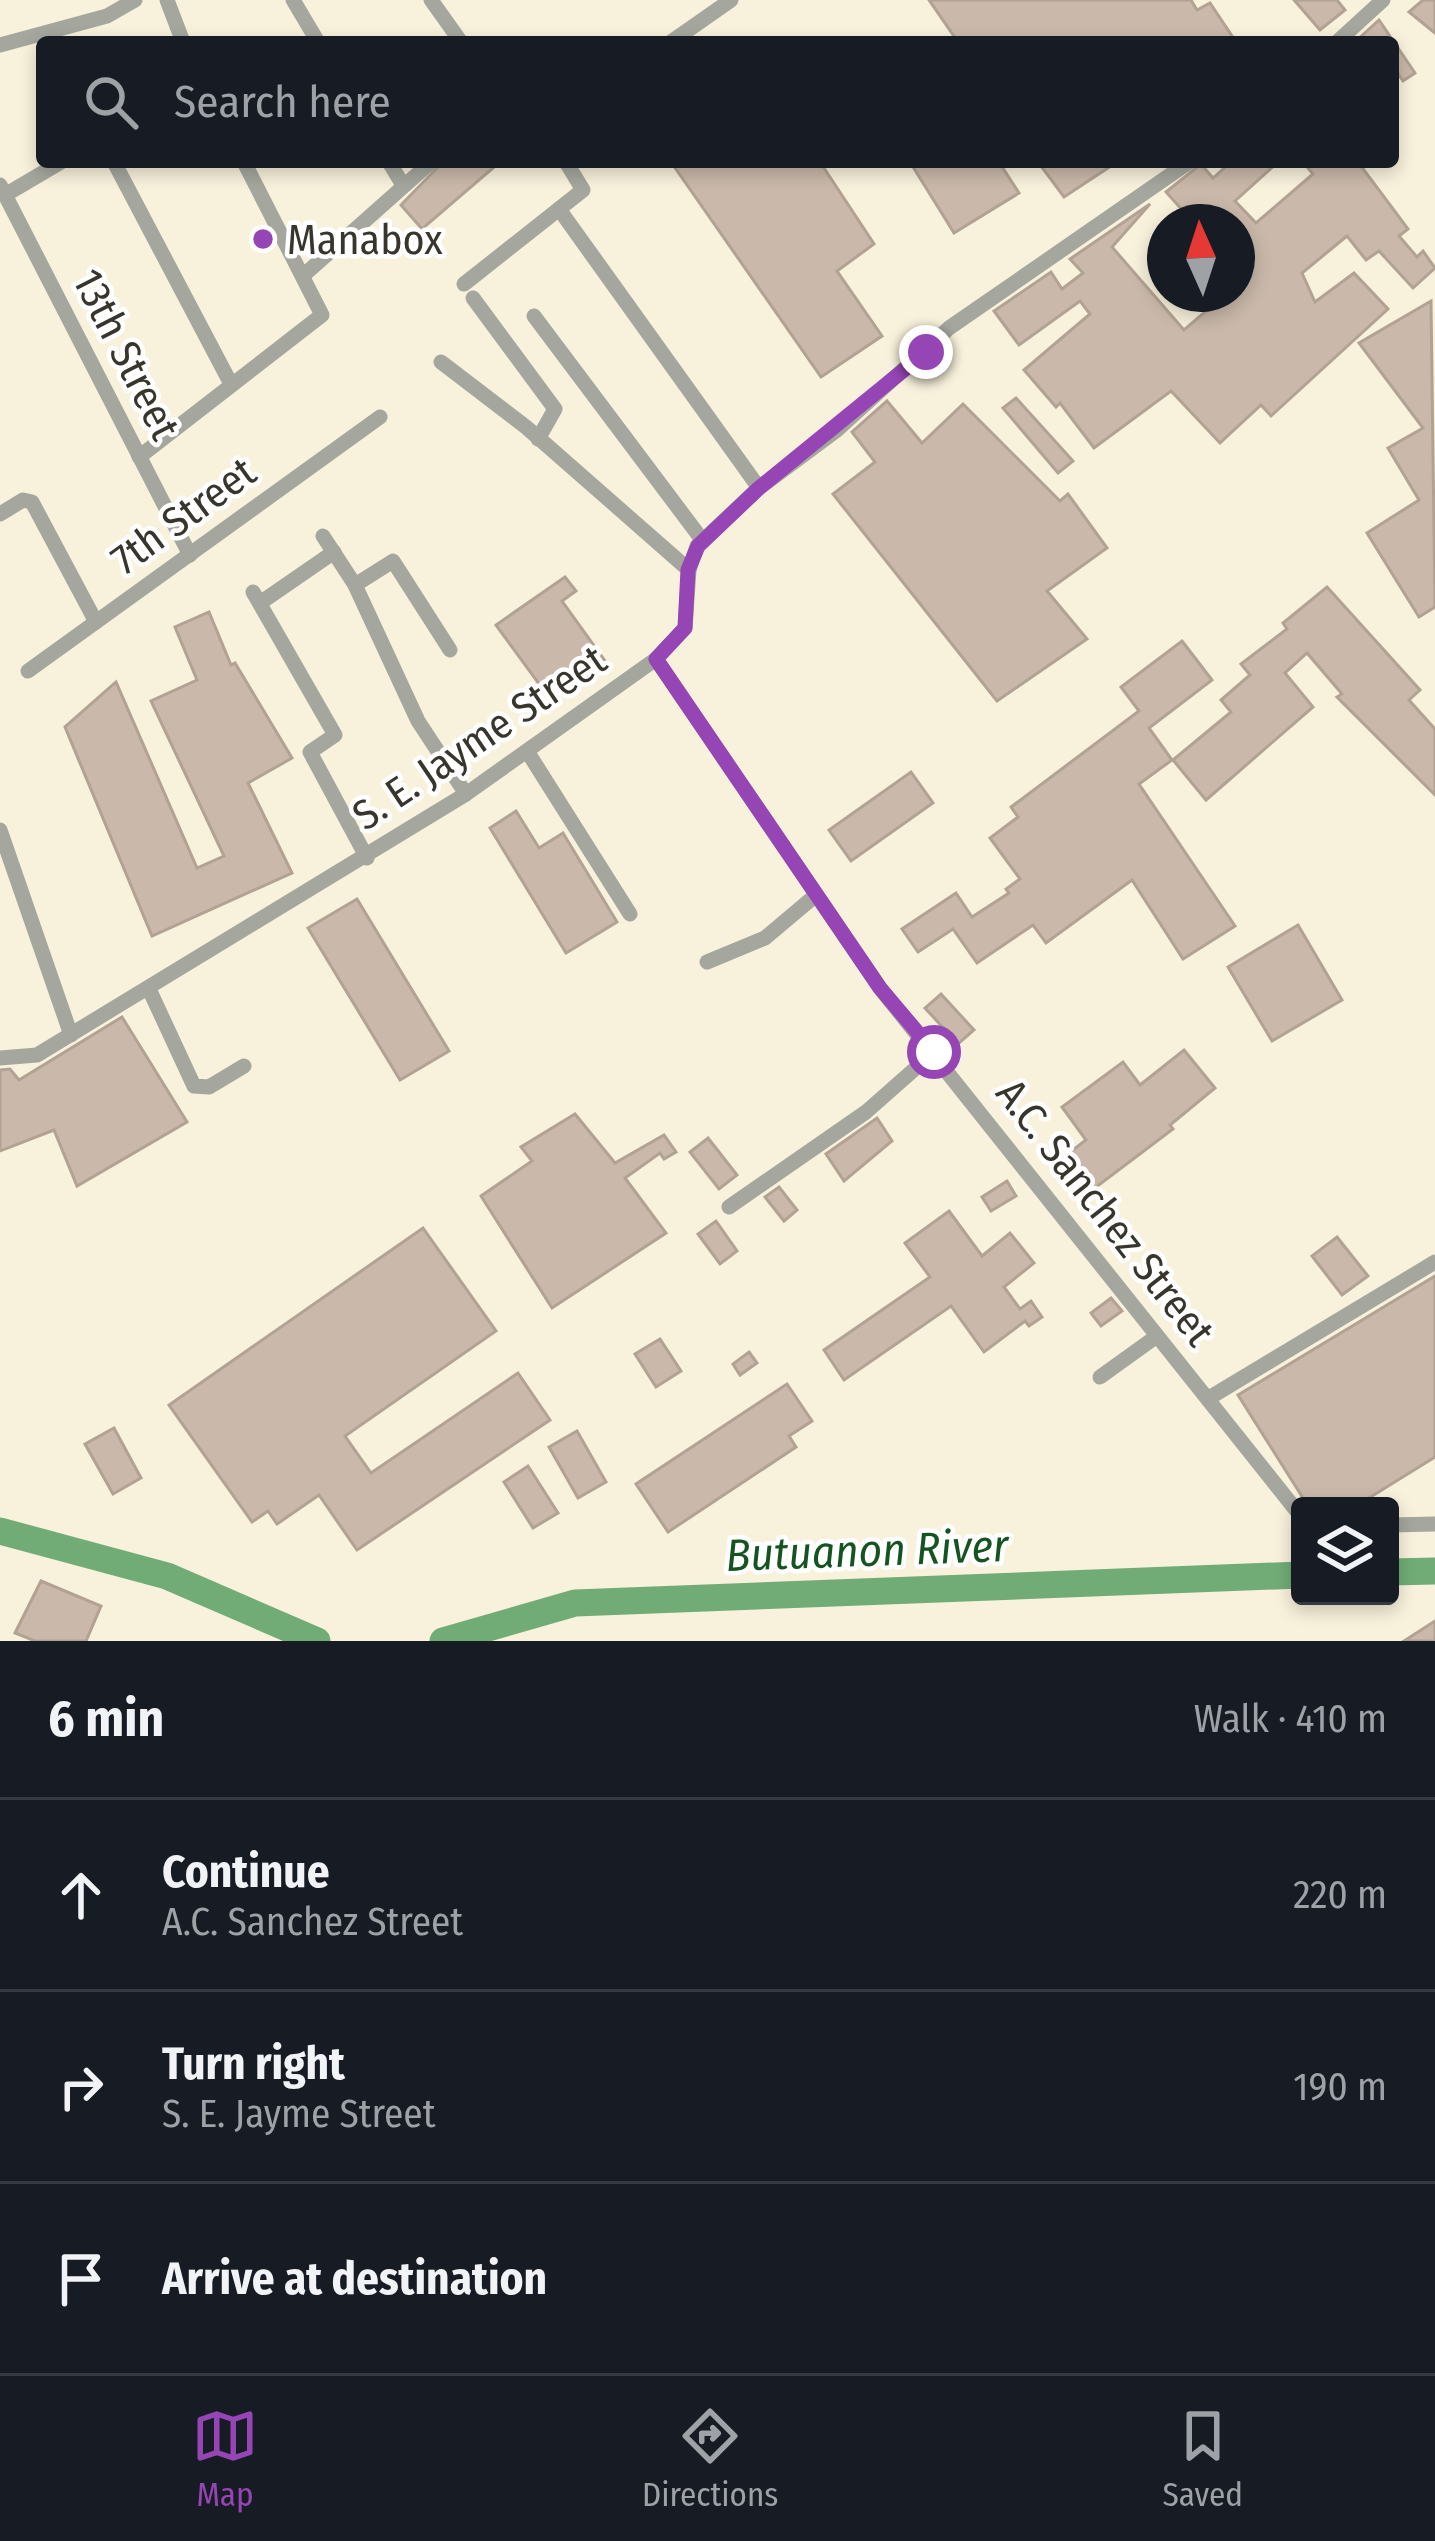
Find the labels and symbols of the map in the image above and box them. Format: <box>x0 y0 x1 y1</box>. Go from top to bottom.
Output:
north arrow <box>1147 204 1255 312</box>
place label: Manabox <box>287 215 443 265</box>
marker: Manabox <box>250 226 276 252</box>
street label: 13th Street <box>62 261 190 448</box>
route end <box>899 325 953 379</box>
street label: 7th Street <box>102 447 266 585</box>
street label: S. E. Jayme Street <box>344 635 616 841</box>
route start <box>907 1025 961 1079</box>
street label: A.C. Sanchez Street <box>986 1069 1225 1356</box>
water label: Butuanon River <box>725 1519 1011 1583</box>

